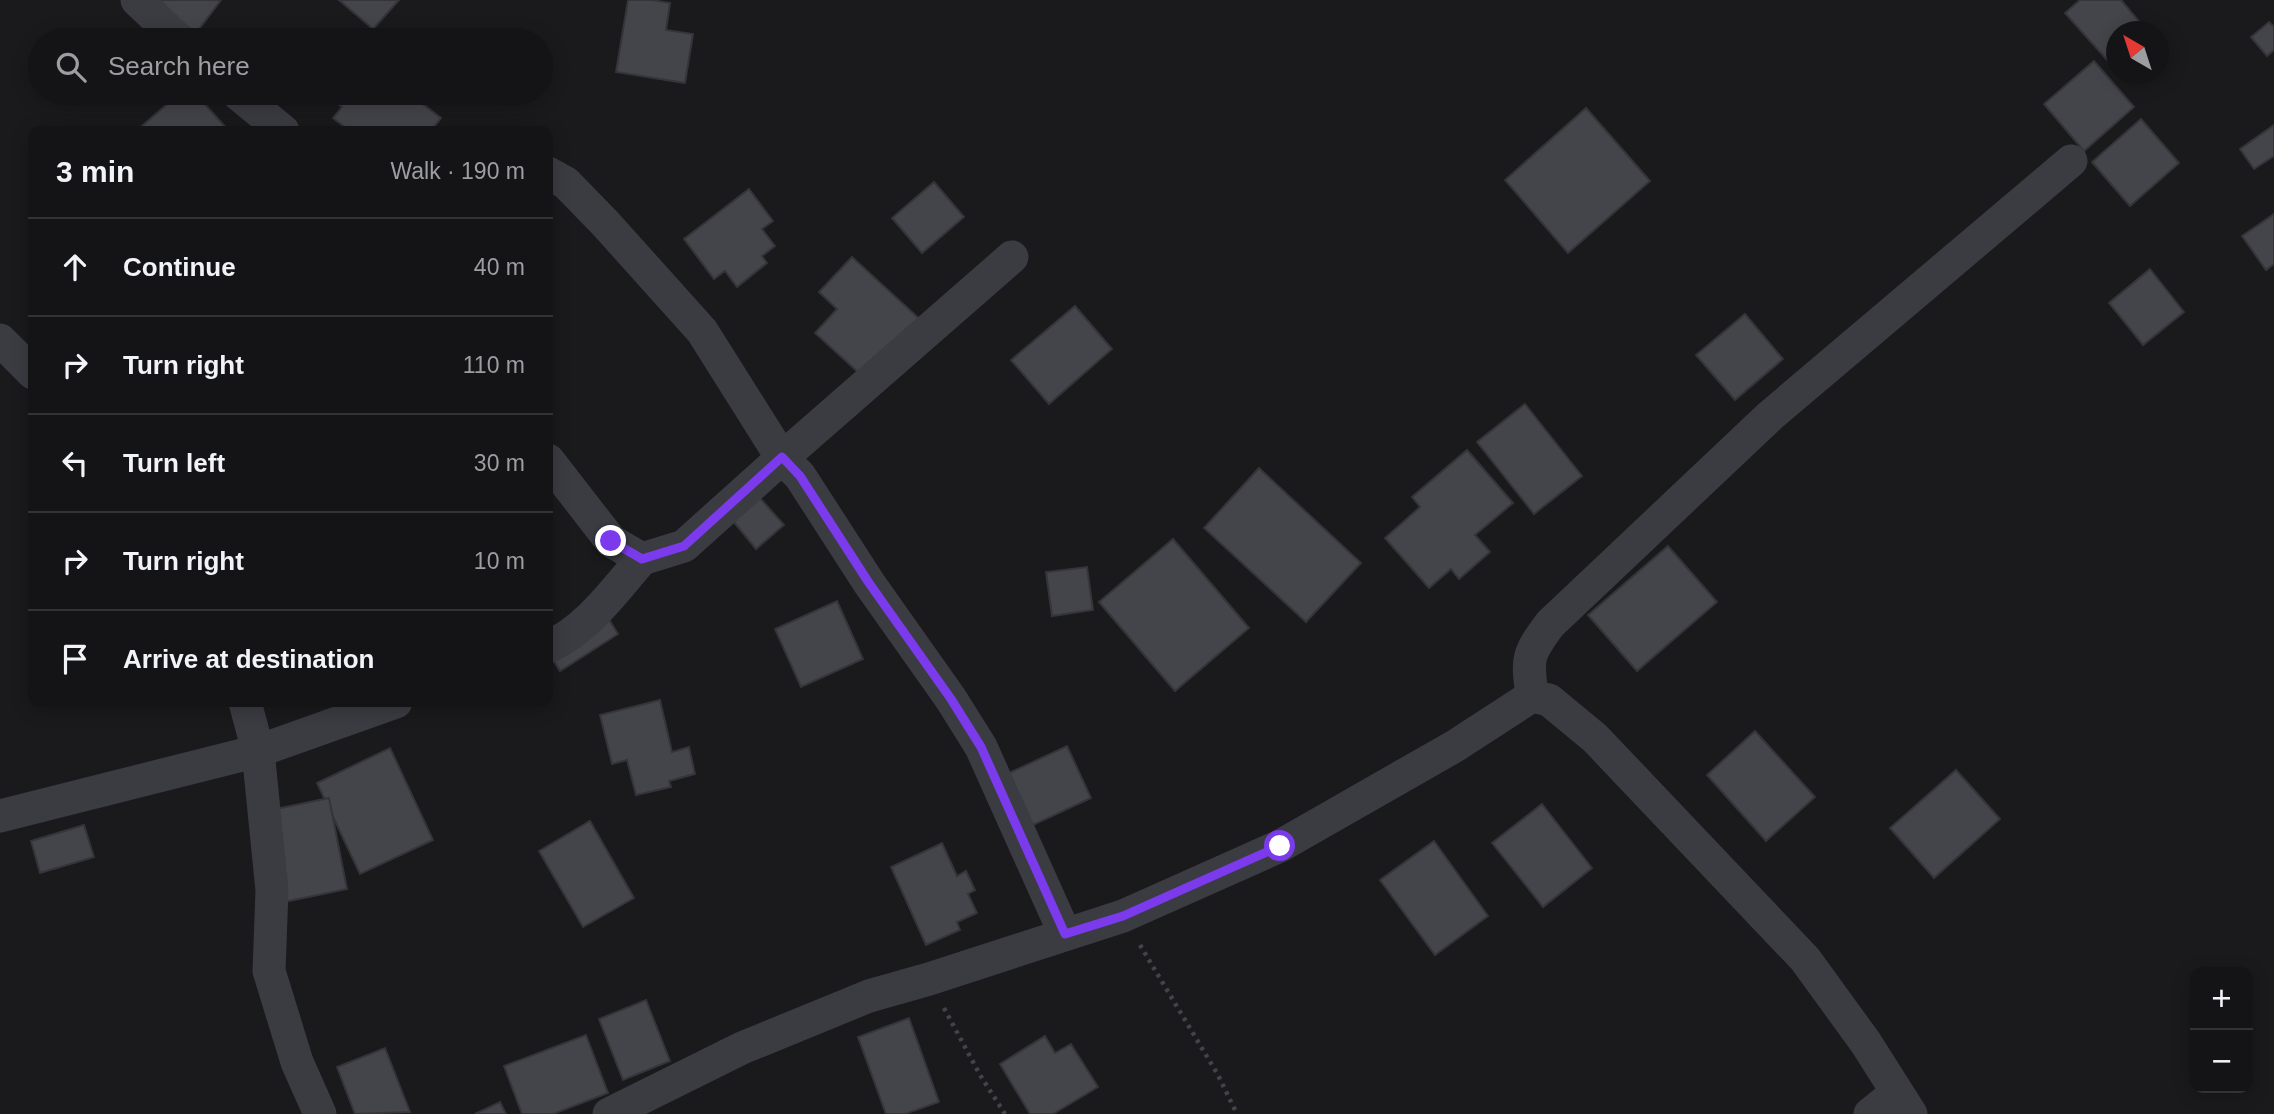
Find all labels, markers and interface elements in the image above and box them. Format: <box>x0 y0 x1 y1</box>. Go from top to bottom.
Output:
north arrow <box>2106 21 2169 84</box>
search box <box>28 28 553 105</box>
icon: search <box>52 48 90 86</box>
text: Search here <box>108 51 250 81</box>
text: 3 min <box>56 155 134 188</box>
text: Walk · 190 m <box>390 158 525 184</box>
icon: ahead <box>56 248 94 286</box>
text: Continue <box>123 252 236 282</box>
text: 40 m <box>474 254 525 280</box>
icon: right <box>56 346 94 384</box>
text: Turn right <box>123 350 244 380</box>
text: 110 m <box>463 352 525 378</box>
icon: left <box>56 444 94 482</box>
text: Turn left <box>123 448 225 478</box>
text: 30 m <box>474 450 525 476</box>
route end <box>595 525 626 556</box>
icon: right <box>56 542 94 580</box>
text: Turn right <box>123 546 244 576</box>
text: 10 m <box>474 548 525 574</box>
icon: arrive <box>56 640 94 678</box>
text: Arrive at destination <box>123 644 374 674</box>
route start <box>1264 830 1295 861</box>
map controls <box>2190 967 2253 1093</box>
button: + <box>2190 967 2253 1030</box>
button: − <box>2190 1030 2253 1093</box>

